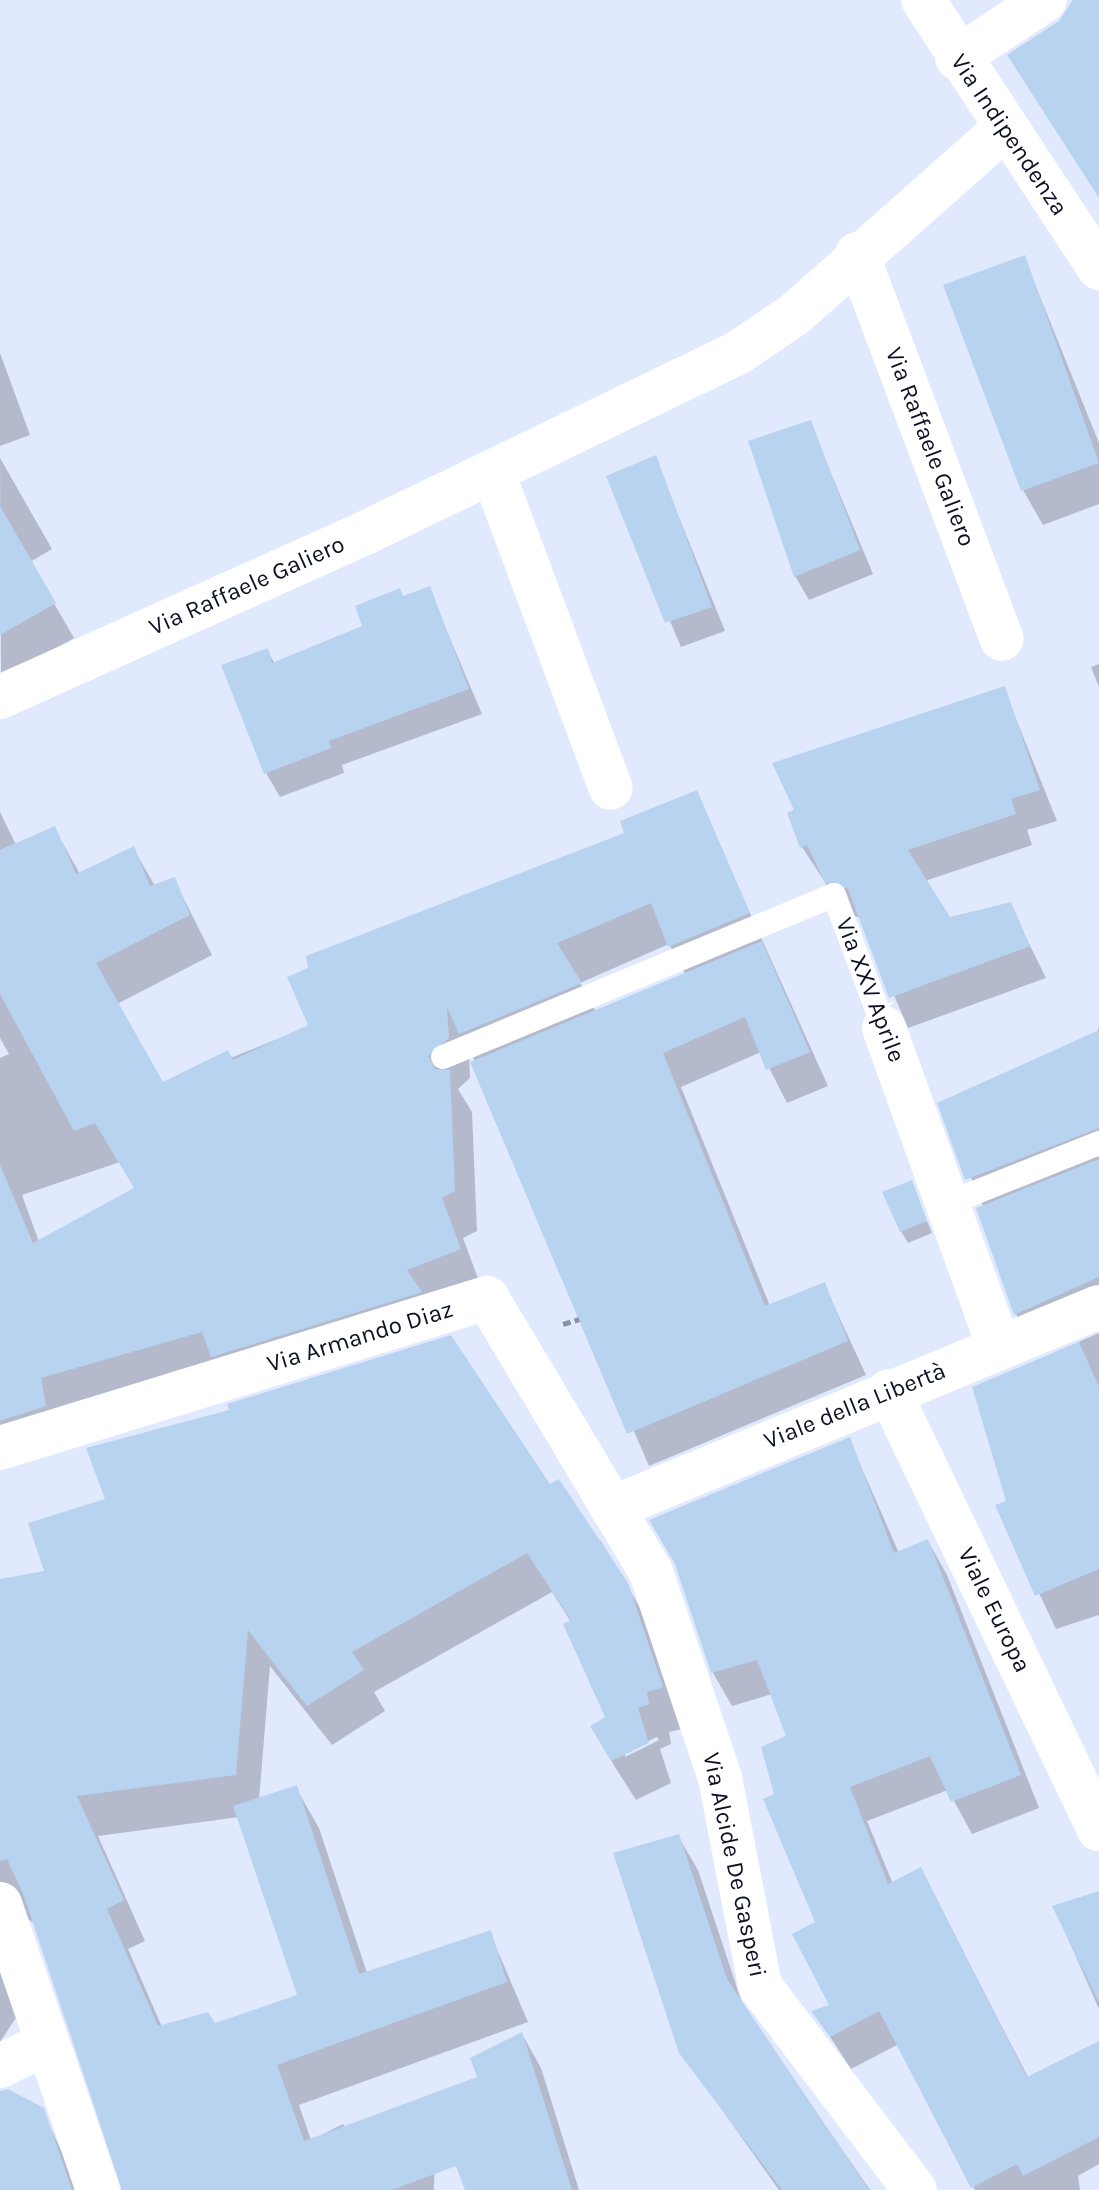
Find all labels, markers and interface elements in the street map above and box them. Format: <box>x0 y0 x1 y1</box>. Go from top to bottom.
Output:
street label: Via Indipendenza <box>944 49 1074 221</box>
street label: Via Raffaele Galiero <box>879 343 981 551</box>
street label: Via Raffaele Galiero <box>145 530 349 642</box>
street label: Via XXV Aprile <box>829 914 911 1066</box>
street label: Via Armando Diaz <box>264 1295 456 1379</box>
street label: Viale della Libertà <box>760 1356 950 1456</box>
street label: Viale Europa <box>951 1543 1037 1677</box>
street label: Via Alcide De Gasperi <box>696 1750 772 1980</box>

